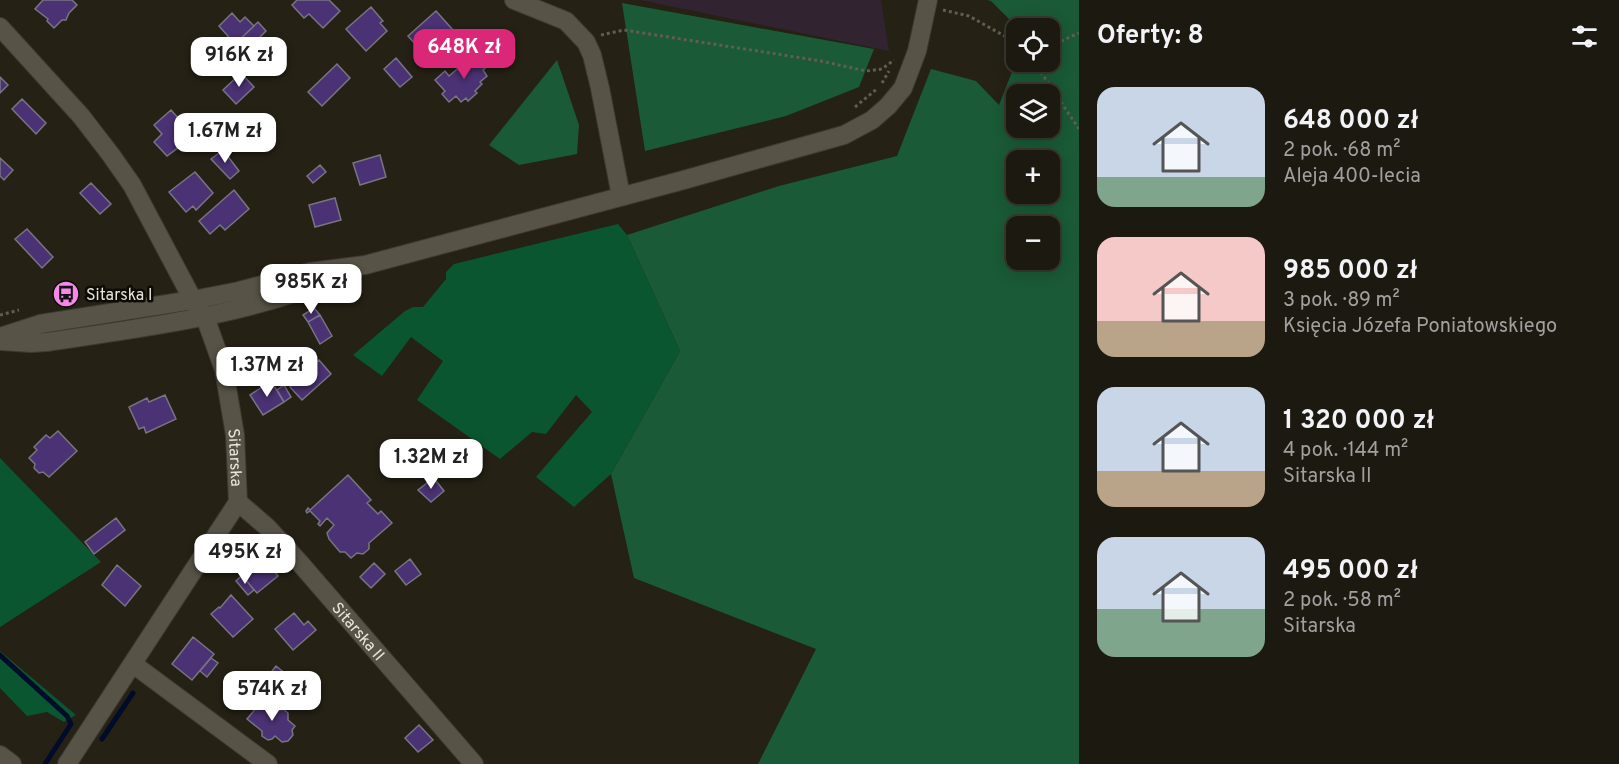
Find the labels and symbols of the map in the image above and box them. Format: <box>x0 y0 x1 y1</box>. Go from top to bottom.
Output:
pin: 648K zł <box>409 29 519 80</box>
pin: 916K zł <box>184 37 294 88</box>
pin: 1.67M zł <box>163 113 287 164</box>
pin: 985K zł <box>256 264 366 315</box>
bus stop icon: Sitarska I <box>51 279 81 309</box>
place label: Sitarska I <box>86 286 153 306</box>
pin: 1.37M zł <box>205 347 329 398</box>
street label: Sitarska <box>222 427 245 487</box>
pin: 1.32M zł <box>369 439 493 490</box>
pin: 495K zł <box>190 534 300 585</box>
street label: Sitarska II <box>326 599 388 666</box>
pin: 574K zł <box>217 671 327 722</box>

